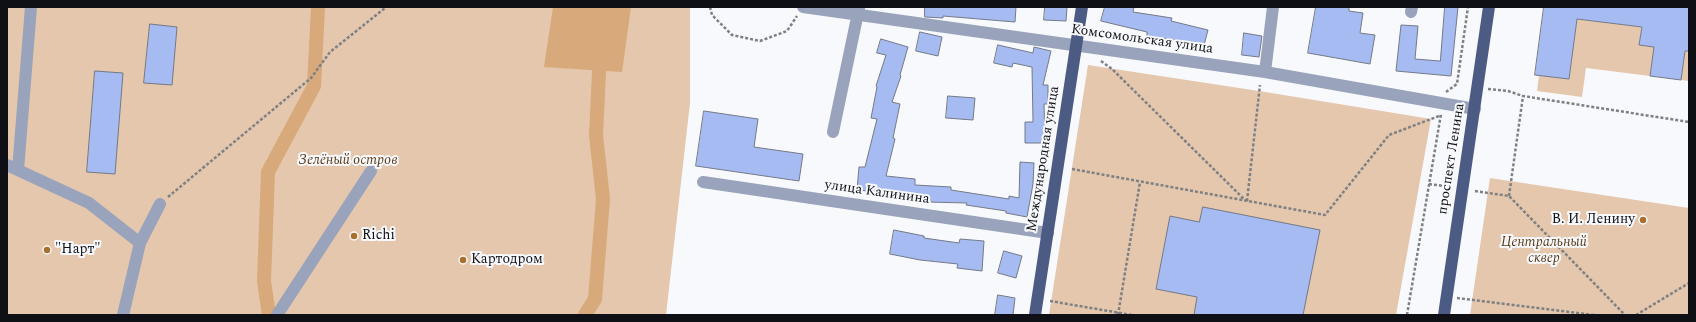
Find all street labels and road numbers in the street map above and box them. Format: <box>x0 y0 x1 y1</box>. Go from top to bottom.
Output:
street label: Комсомольская улица <box>1070 22 1214 58</box>
street label: Международная улица <box>1024 85 1064 233</box>
street label: проспект Ленина <box>1435 102 1469 216</box>
street label: улица Калинина <box>824 177 930 209</box>

